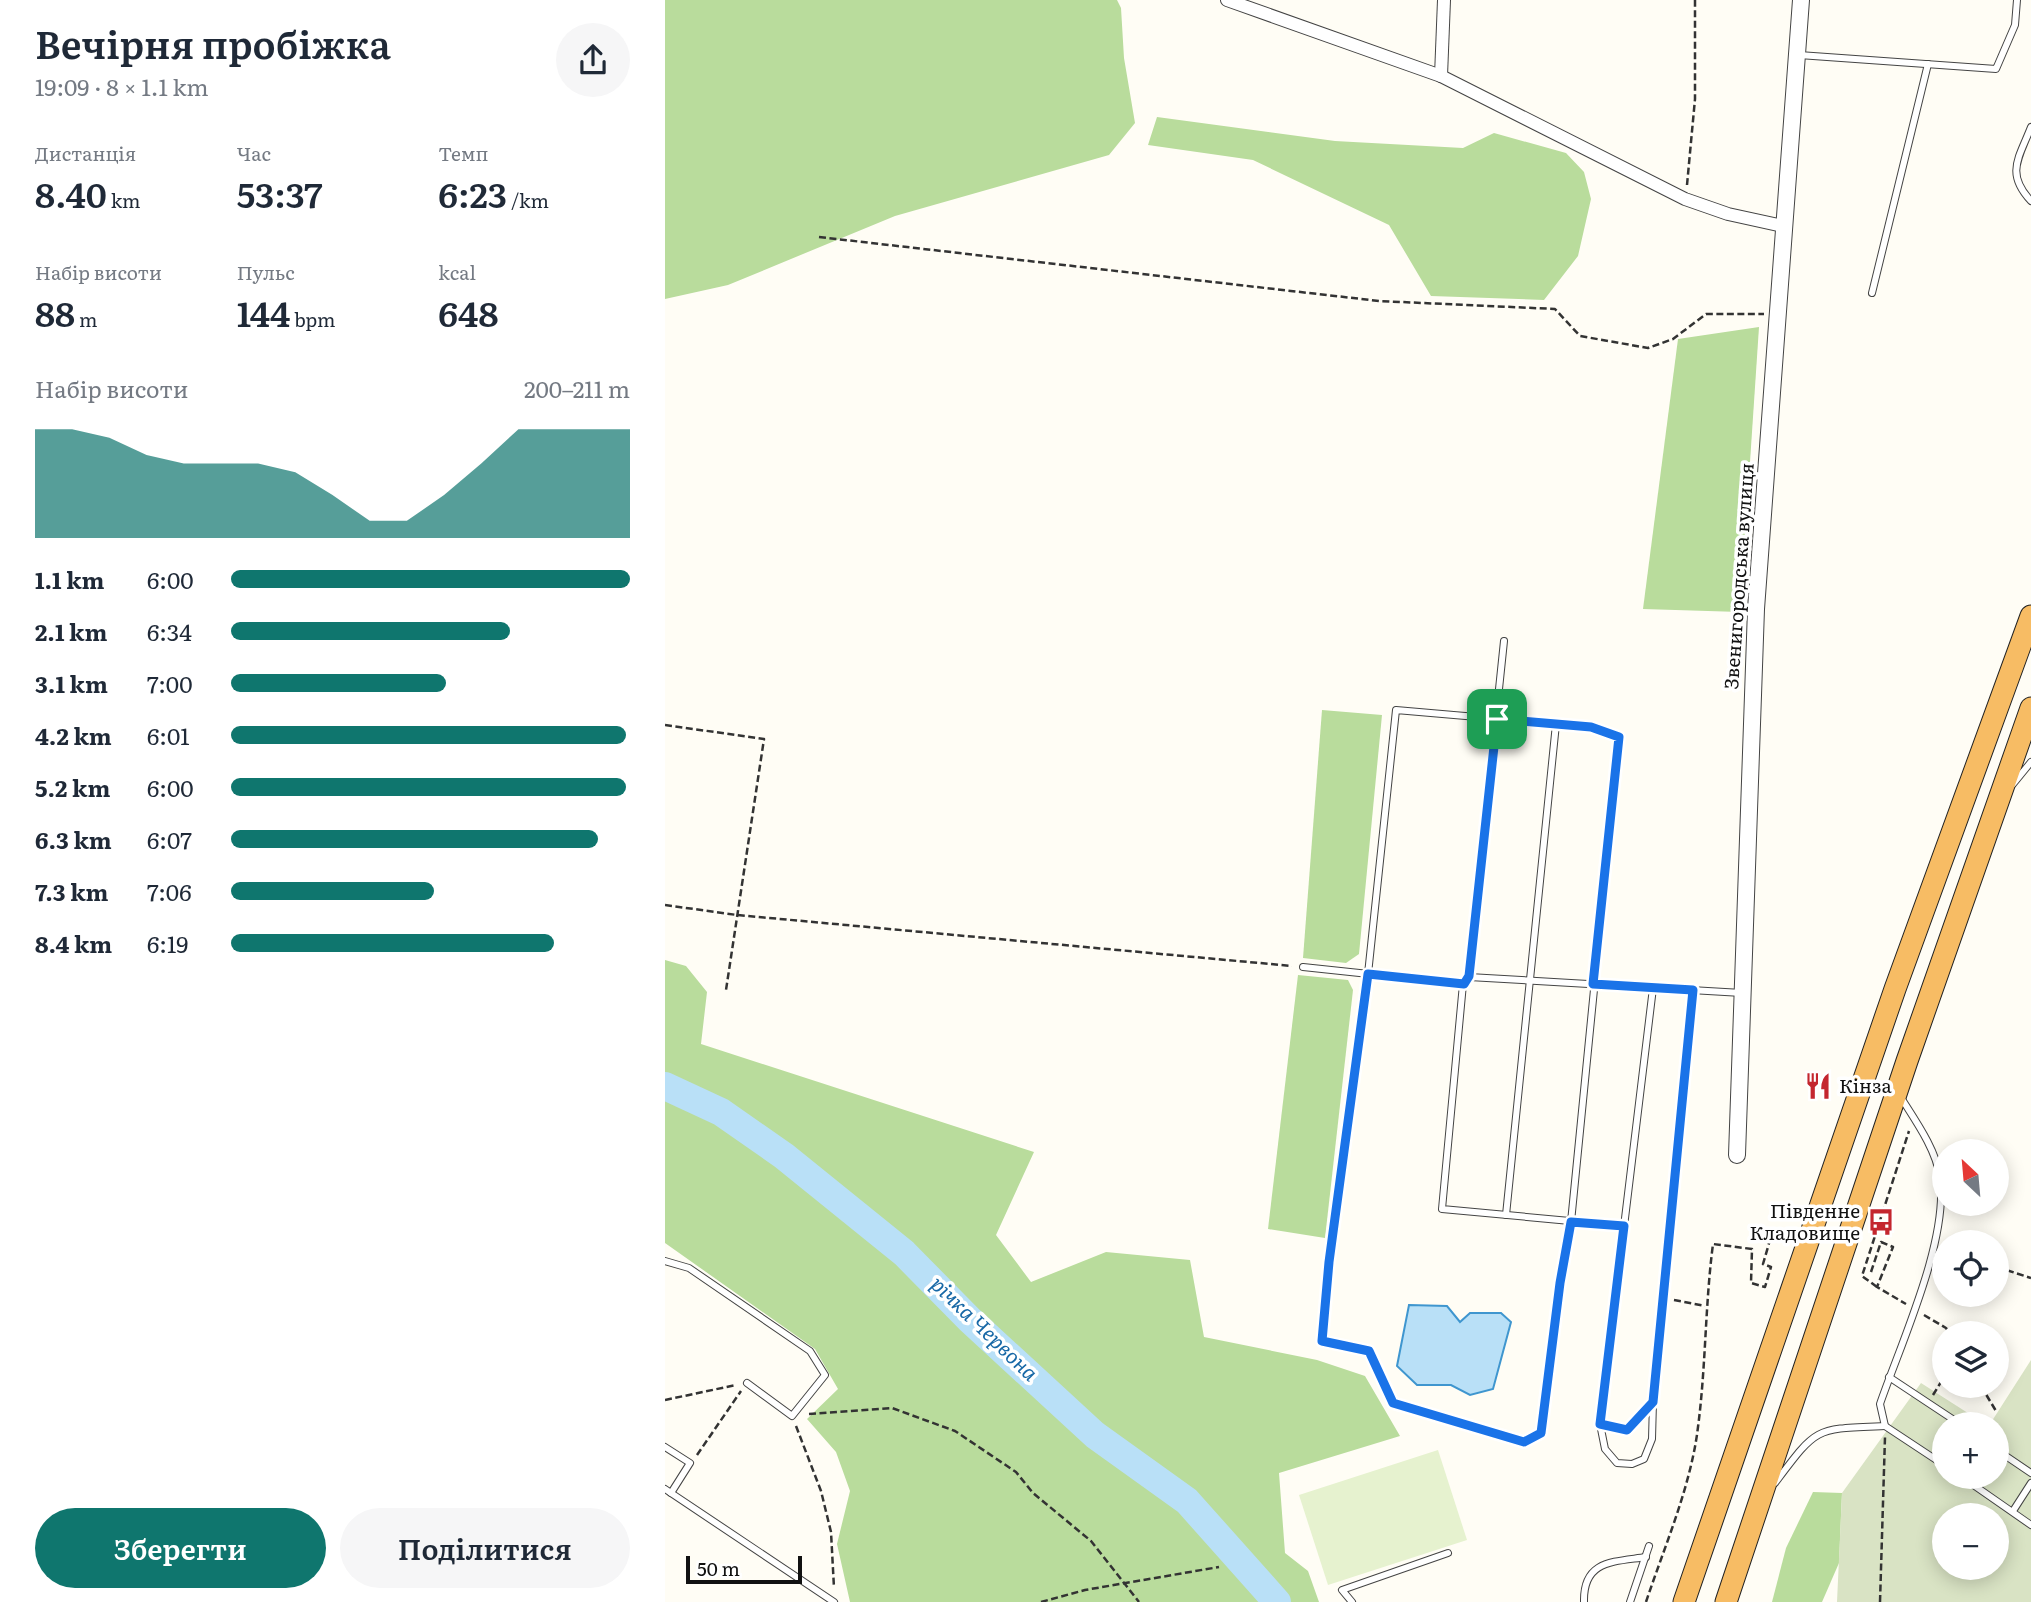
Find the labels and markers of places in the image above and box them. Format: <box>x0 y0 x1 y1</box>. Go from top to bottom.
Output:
pin <box>1467 689 1527 749</box>
restaurant icon: Кінза <box>1803 1071 1833 1101</box>
place label: Кінза <box>1839 1071 1893 1099</box>
place label: Південне Кладовище <box>1750 1196 1860 1246</box>
bus stop icon: Південне Кладовище <box>1866 1207 1896 1237</box>

